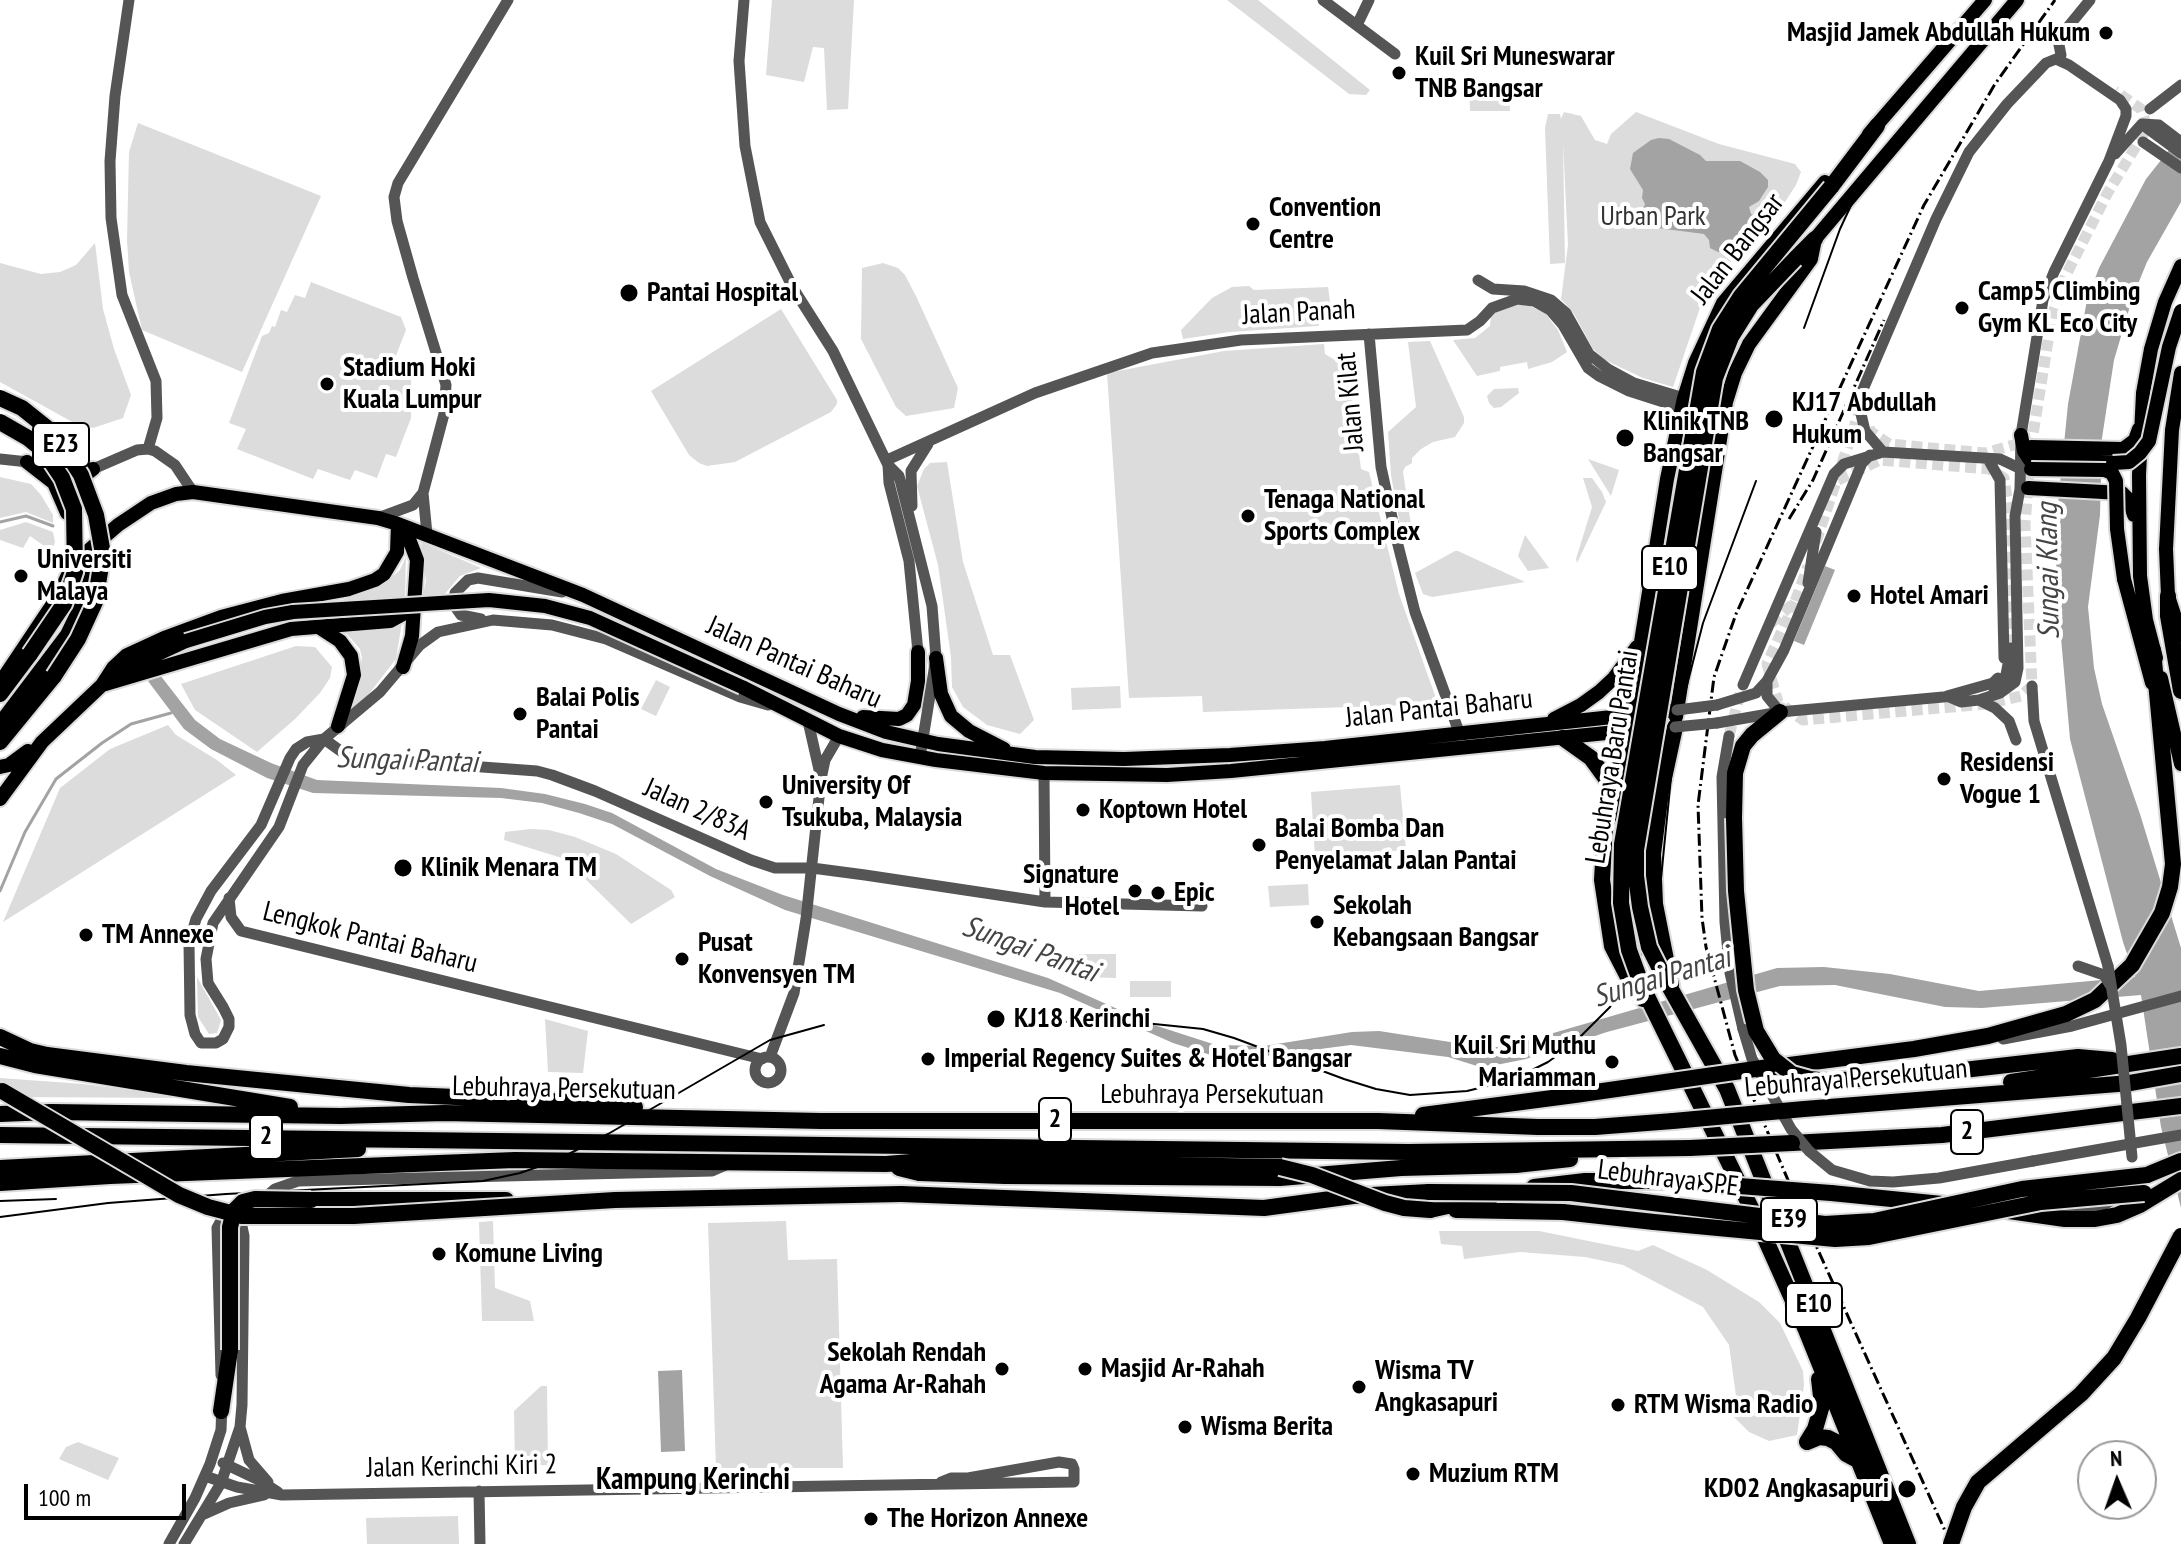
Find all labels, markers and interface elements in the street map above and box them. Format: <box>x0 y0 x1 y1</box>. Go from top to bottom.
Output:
place label: Masjid Jamek Abdullah Hukum <box>1787 16 2090 50</box>
marker: Masjid Jamek Abdullah Hukum <box>2097 24 2115 42</box>
place label: Kuil Sri Muneswarar TNB Bangsar <box>1415 40 1615 106</box>
marker: Kuil Sri Muneswarar TNB Bangsar <box>1390 64 1408 82</box>
street label: Jalan Bangsar <box>1684 187 1792 311</box>
place label: Convention Centre <box>1269 191 1381 257</box>
park label: Urban Park <box>1600 200 1706 234</box>
marker: Convention Centre <box>1244 215 1262 233</box>
place label: Camp5 Climbing Gym KL Eco City <box>1978 275 2140 341</box>
place label: Pantai Hospital <box>647 276 798 310</box>
marker: Pantai Hospital <box>618 282 640 304</box>
street label: Jalan Panah <box>1242 293 1356 333</box>
marker: Camp5 Climbing Gym KL Eco City <box>1953 299 1971 317</box>
place label: Stadium Hoki Kuala Lumpur <box>343 351 481 417</box>
street label: Jalan Kilat <box>1330 351 1372 453</box>
marker: Stadium Hoki Kuala Lumpur <box>318 375 336 393</box>
place label: KJ17 Abdullah Hukum <box>1792 386 1936 452</box>
place label: Klinik TNB Bangsar <box>1643 405 1749 471</box>
marker: KJ17 Abdullah Hukum <box>1763 408 1785 430</box>
road number: E23 <box>33 423 89 467</box>
marker: Klinik TNB Bangsar <box>1614 427 1636 449</box>
place label: Tenaga National Sports Complex <box>1264 483 1425 549</box>
water label: Sungai Klang <box>2030 502 2068 640</box>
marker: Tenaga National Sports Complex <box>1239 507 1257 525</box>
place label: Universiti Malaya <box>37 543 132 609</box>
road number: E10 <box>1642 546 1698 590</box>
marker: Universiti Malaya <box>12 567 30 585</box>
place label: Hotel Amari <box>1870 579 1989 613</box>
marker: Hotel Amari <box>1845 587 1863 605</box>
street label: Jalan Pantai Baharu <box>701 609 887 717</box>
street label: Lebuhraya Baru Pantai <box>1580 648 1646 866</box>
place label: Balai Polis Pantai <box>536 681 640 747</box>
street label: Jalan Pantai Baharu <box>1344 682 1534 736</box>
marker: Balai Polis Pantai <box>511 705 529 723</box>
water label: Sungai Pantai <box>336 741 478 781</box>
place label: Residensi Vogue 1 <box>1960 746 2054 812</box>
place label: University Of Tsukuba, Malaysia <box>782 769 962 835</box>
marker: Residensi Vogue 1 <box>1935 770 1953 788</box>
street label: Jalan 2/83A <box>638 772 756 848</box>
marker: University Of Tsukuba, Malaysia <box>757 793 775 811</box>
place label: Koptown Hotel <box>1099 793 1247 827</box>
marker: Koptown Hotel <box>1074 801 1092 819</box>
place label: Balai Bomba Dan Penyelamat Jalan Pantai <box>1275 812 1517 878</box>
marker: Balai Bomba Dan Penyelamat Jalan Pantai <box>1250 836 1268 854</box>
place label: Klinik Menara TM <box>421 851 597 885</box>
marker: Klinik Menara TM <box>392 857 414 879</box>
place label: Signature Hotel <box>1023 858 1119 924</box>
place label: Epic <box>1174 876 1215 910</box>
marker: Signature Hotel <box>1126 882 1144 900</box>
marker: Epic <box>1149 884 1167 902</box>
place label: Sekolah Kebangsaan Bangsar <box>1333 889 1538 955</box>
street label: Lengkok Pantai Baharu <box>259 895 481 981</box>
water label: Sungai Pantai <box>957 909 1103 991</box>
marker: Sekolah Kebangsaan Bangsar <box>1308 913 1326 931</box>
place label: TM Annexe <box>102 918 214 952</box>
marker: TM Annexe <box>77 926 95 944</box>
place label: Pusat Konvensyen TM <box>698 926 855 992</box>
water label: Sungai Pantai <box>1589 940 1735 1016</box>
marker: Pusat Konvensyen TM <box>673 950 691 968</box>
place label: KJ18 Kerinchi <box>1014 1002 1150 1036</box>
marker: KJ18 Kerinchi <box>985 1008 1007 1030</box>
place label: Kuil Sri Muthu Mariamman <box>1454 1029 1596 1095</box>
place label: Imperial Regency Suites & Hotel Bangsar <box>944 1042 1352 1076</box>
marker: Imperial Regency Suites & Hotel Bangsar <box>919 1050 937 1068</box>
marker: Kuil Sri Muthu Mariamman <box>1603 1053 1621 1071</box>
street label: Lebuhraya Persekutuan <box>1743 1053 1969 1105</box>
street label: Lebuhraya Persekutuan <box>452 1070 676 1108</box>
street label: Lebuhraya Persekutuan <box>1100 1078 1324 1112</box>
road number: 2 <box>1039 1098 1071 1142</box>
road number: 2 <box>1951 1110 1983 1154</box>
road number: 2 <box>250 1115 282 1159</box>
street label: Lebuhraya SPE <box>1596 1154 1740 1204</box>
road number: E39 <box>1761 1198 1817 1242</box>
place label: Komune Living <box>455 1237 603 1271</box>
marker: Komune Living <box>430 1245 448 1263</box>
road number: E10 <box>1786 1283 1842 1327</box>
place label: Sekolah Rendah Agama Ar-Rahah <box>820 1336 986 1402</box>
place label: Masjid Ar-Rahah <box>1101 1352 1265 1386</box>
place label: Wisma TV Angkasapuri <box>1375 1354 1498 1420</box>
marker: Sekolah Rendah Agama Ar-Rahah <box>993 1360 1011 1378</box>
marker: Masjid Ar-Rahah <box>1076 1360 1094 1378</box>
marker: Wisma TV Angkasapuri <box>1350 1378 1368 1396</box>
place label: RTM Wisma Radio <box>1634 1388 1814 1422</box>
marker: RTM Wisma Radio <box>1609 1396 1627 1414</box>
place label: Wisma Berita <box>1201 1410 1333 1444</box>
marker: Wisma Berita <box>1176 1418 1194 1436</box>
north arrow <box>2077 1440 2157 1520</box>
text: N <box>2110 1444 2123 1472</box>
street label: Jalan Kerinchi Kiri 2 <box>366 1449 558 1485</box>
place label: Muzium RTM <box>1429 1457 1559 1491</box>
district label: Kampung Kerinchi <box>596 1462 790 1498</box>
marker: Muzium RTM <box>1404 1465 1422 1483</box>
scale bar <box>28 1468 190 1518</box>
place label: KD02 Angkasapuri <box>1704 1472 1889 1506</box>
marker: KD02 Angkasapuri <box>1896 1478 1918 1500</box>
text: 100 m <box>38 1482 91 1513</box>
place label: The Horizon Annexe <box>887 1502 1088 1536</box>
marker: The Horizon Annexe <box>862 1510 880 1528</box>

